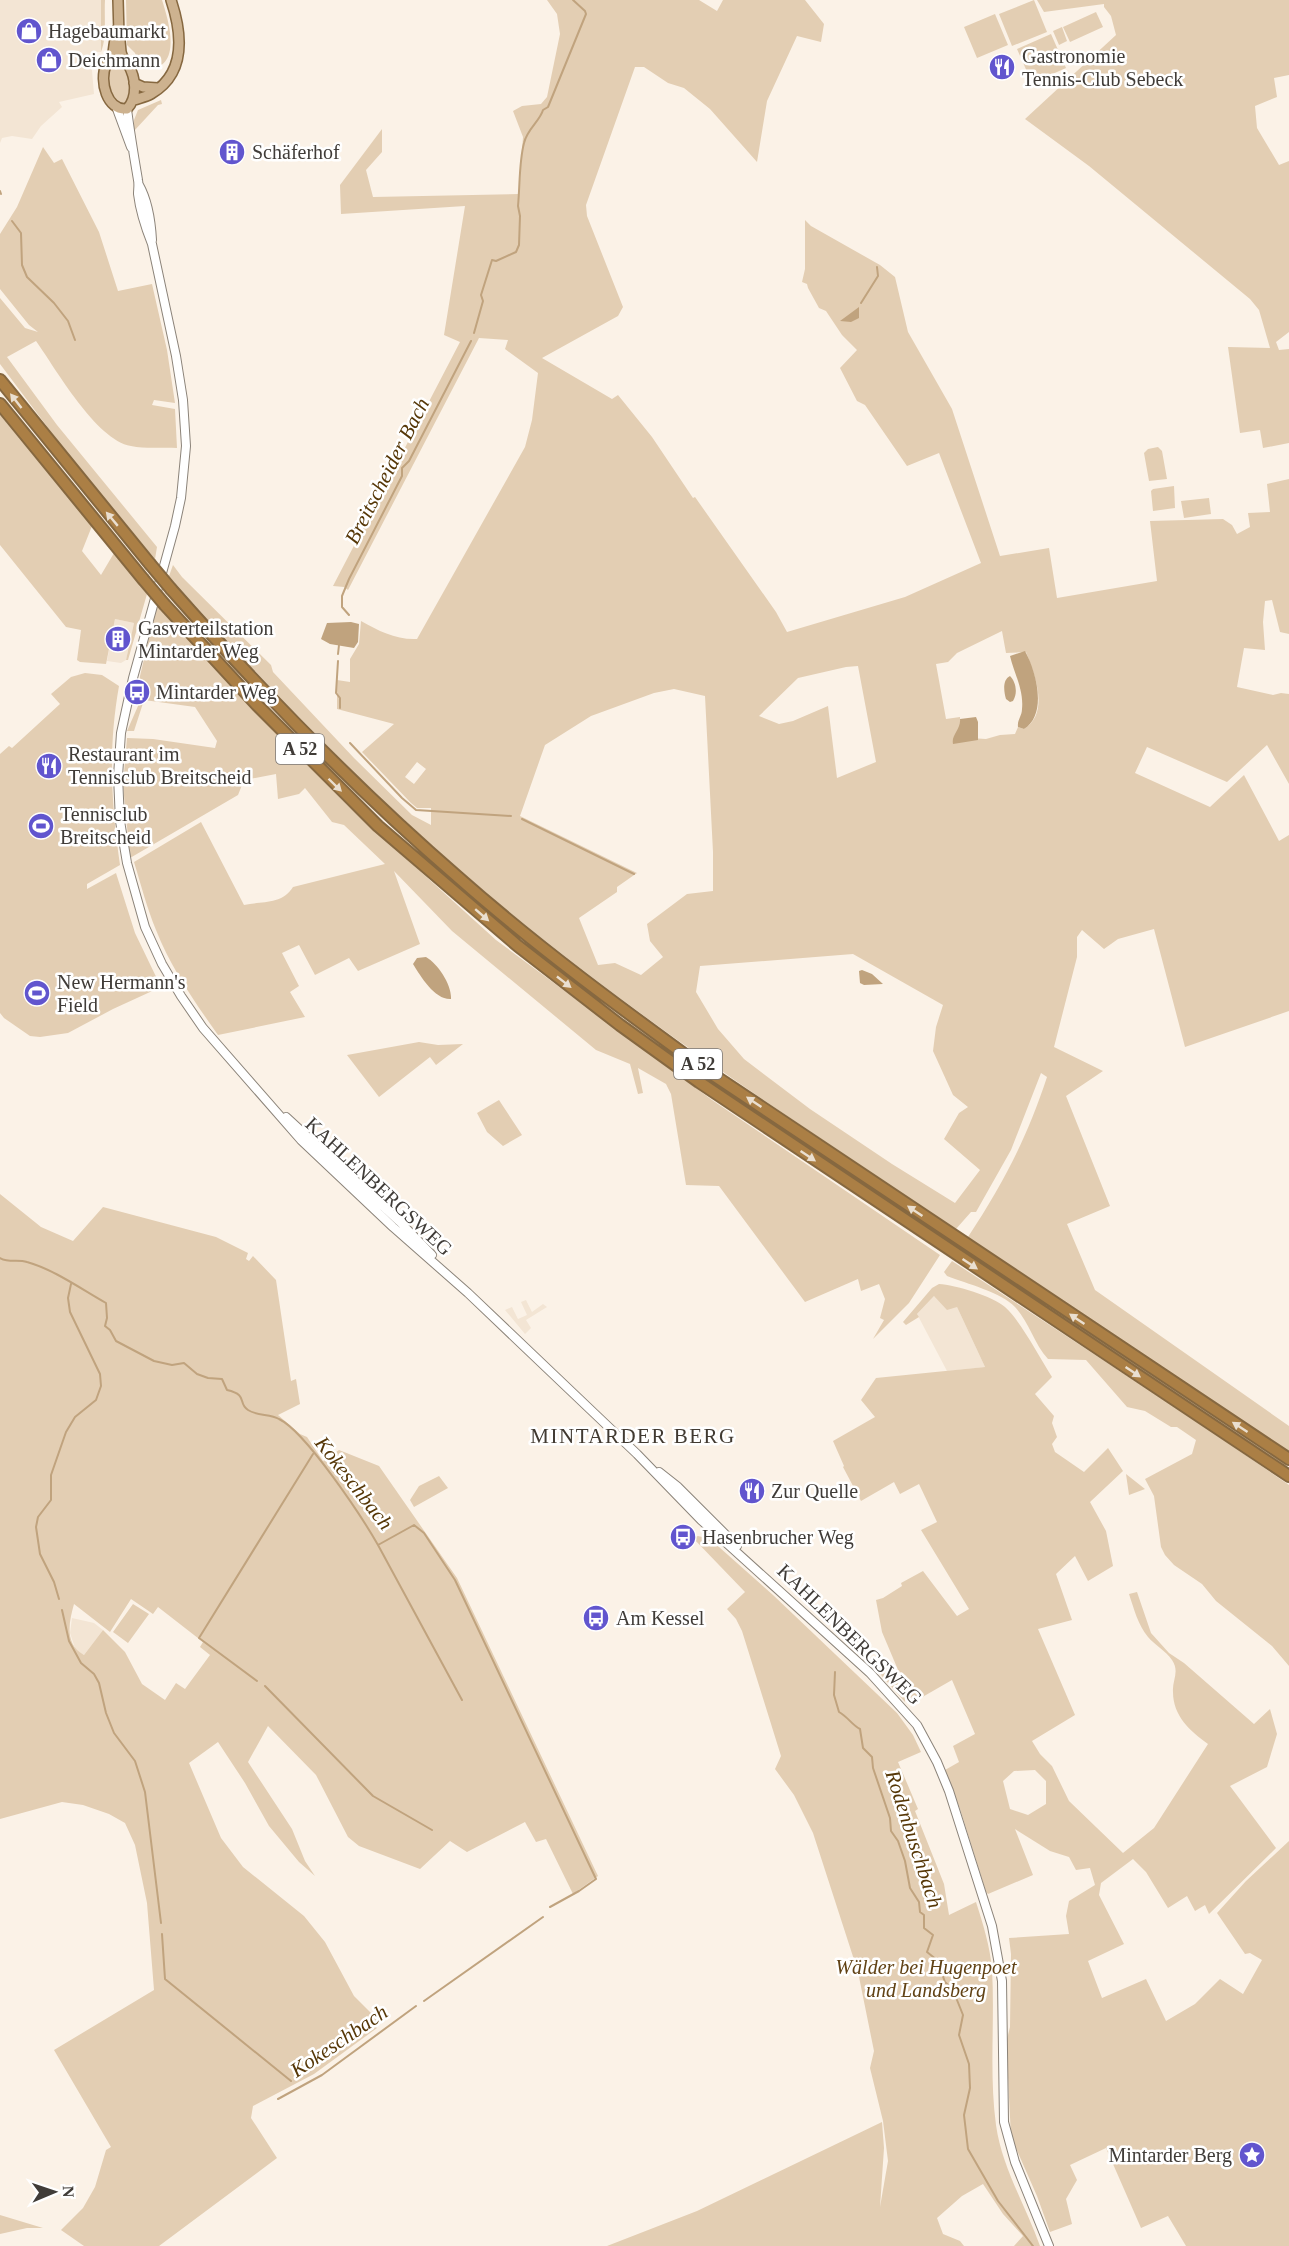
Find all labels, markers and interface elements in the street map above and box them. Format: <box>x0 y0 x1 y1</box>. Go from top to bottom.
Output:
shop icon: Hagebaumarkt <box>14 16 44 46</box>
place label: Hagebaumarkt <box>48 20 166 43</box>
shop icon: Deichmann <box>34 45 64 75</box>
place label: Gastronomie Tennis-Club Sebeck <box>1022 45 1183 90</box>
place label: Deichmann <box>68 49 160 71</box>
restaurant icon: Gastronomie Tennis-Club Sebeck <box>987 52 1017 82</box>
building icon: Schäferhof <box>217 137 247 167</box>
place label: Schäferhof <box>252 141 340 163</box>
one-way arrow <box>10 393 22 409</box>
water label: Breitscheider Bach <box>340 394 434 548</box>
one-way arrow <box>106 511 119 527</box>
place label: Gasverteilstation Mintarder Weg <box>138 617 274 663</box>
building icon: Gasverteilstation Mintarder Weg <box>103 624 133 654</box>
bus stop icon: Mintarder Weg <box>122 677 152 707</box>
place label: Mintarder Weg <box>156 681 277 704</box>
road number: A 52 <box>276 734 324 764</box>
place label: Restaurant im Tennisclub Breitscheid <box>68 743 252 788</box>
restaurant icon: Restaurant im Tennisclub Breitscheid <box>34 751 64 781</box>
one-way arrow <box>328 777 342 791</box>
place label: Tennisclub Breitscheid <box>60 803 151 848</box>
sports icon: Tennisclub Breitscheid <box>26 811 56 841</box>
one-way arrow <box>474 908 489 922</box>
place label: New Hermann's Field <box>57 971 186 1016</box>
one-way arrow <box>556 975 572 988</box>
sports icon: New Hermann's Field <box>22 978 52 1008</box>
road number: A 52 <box>674 1049 722 1079</box>
one-way arrow <box>746 1096 762 1108</box>
street label: KAHLENBERGSWEG <box>301 1112 457 1260</box>
one-way arrow <box>800 1150 816 1161</box>
one-way arrow <box>908 1205 924 1217</box>
one-way arrow <box>962 1258 978 1269</box>
one-way arrow <box>1070 1313 1086 1325</box>
one-way arrow <box>1124 1366 1140 1378</box>
one-way arrow <box>1232 1422 1248 1433</box>
district label: MINTARDER BERG <box>530 1424 736 1448</box>
water label: Kokeschbach <box>309 1431 398 1535</box>
restaurant icon: Zur Quelle <box>737 1476 767 1506</box>
place label: Zur Quelle <box>771 1480 858 1502</box>
bus stop icon: Hasenbrucher Weg <box>668 1522 698 1552</box>
place label: Hasenbrucher Weg <box>702 1526 854 1549</box>
street label: KAHLENBERGSWEG <box>773 1559 927 1709</box>
bus stop icon: Am Kessel <box>581 1603 611 1633</box>
place label: Am Kessel <box>616 1607 705 1629</box>
water label: Rodenbuschbach <box>880 1766 948 1911</box>
park label: Wälder bei Hugenpoet und Landsberg <box>835 1956 1017 2002</box>
water label: Kokeschbach <box>285 2000 392 2083</box>
place icon: Mintarder Berg <box>1237 2140 1267 2170</box>
place label: Mintarder Berg <box>1109 2144 1232 2167</box>
north arrow <box>24 2162 84 2222</box>
text: N <box>60 2185 77 2198</box>

